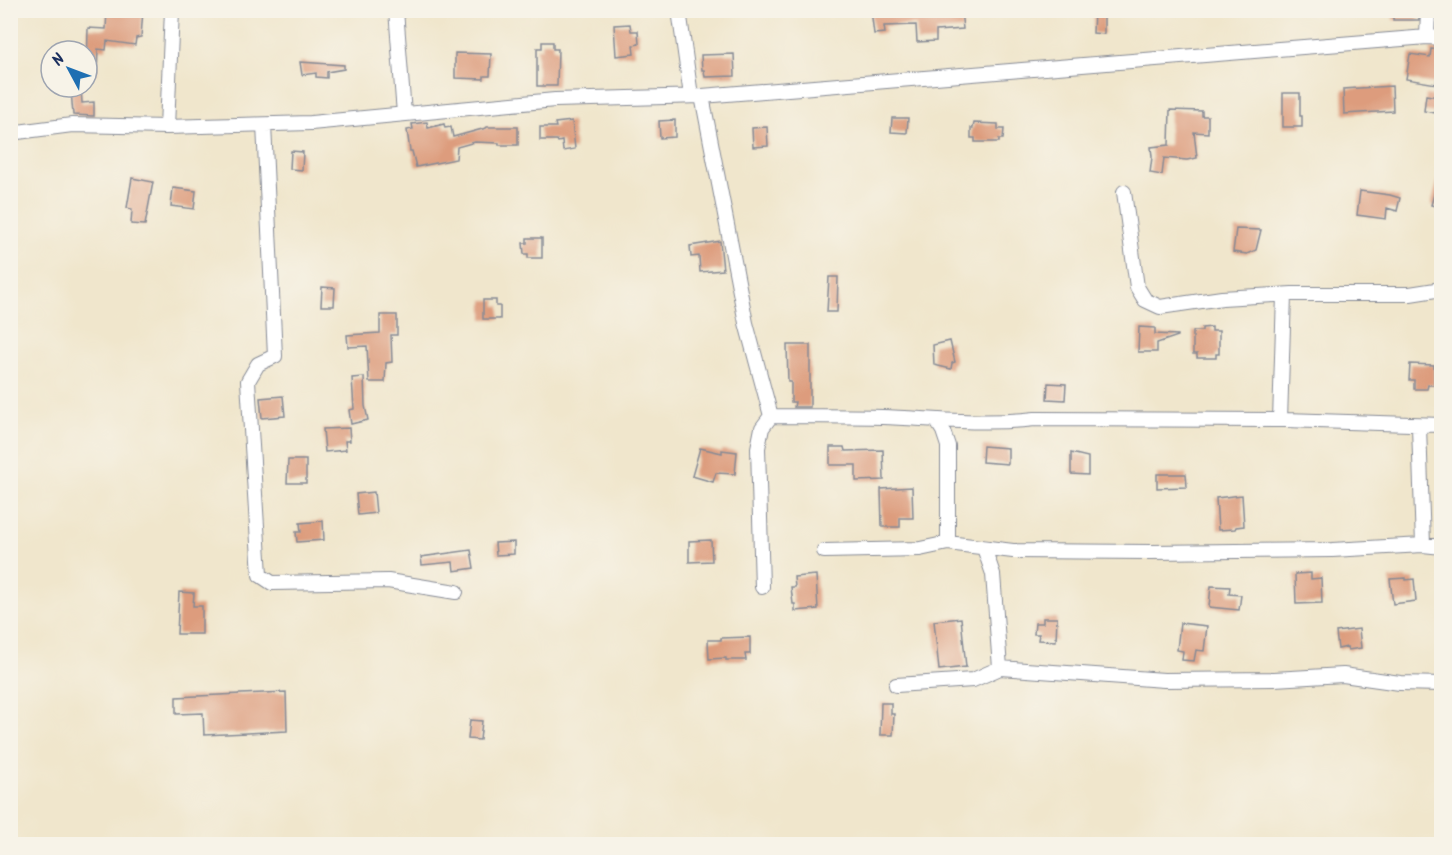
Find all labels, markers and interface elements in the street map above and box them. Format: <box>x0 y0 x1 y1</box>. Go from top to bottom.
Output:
north arrow <box>39 39 99 99</box>
text: N <box>46 48 72 72</box>

